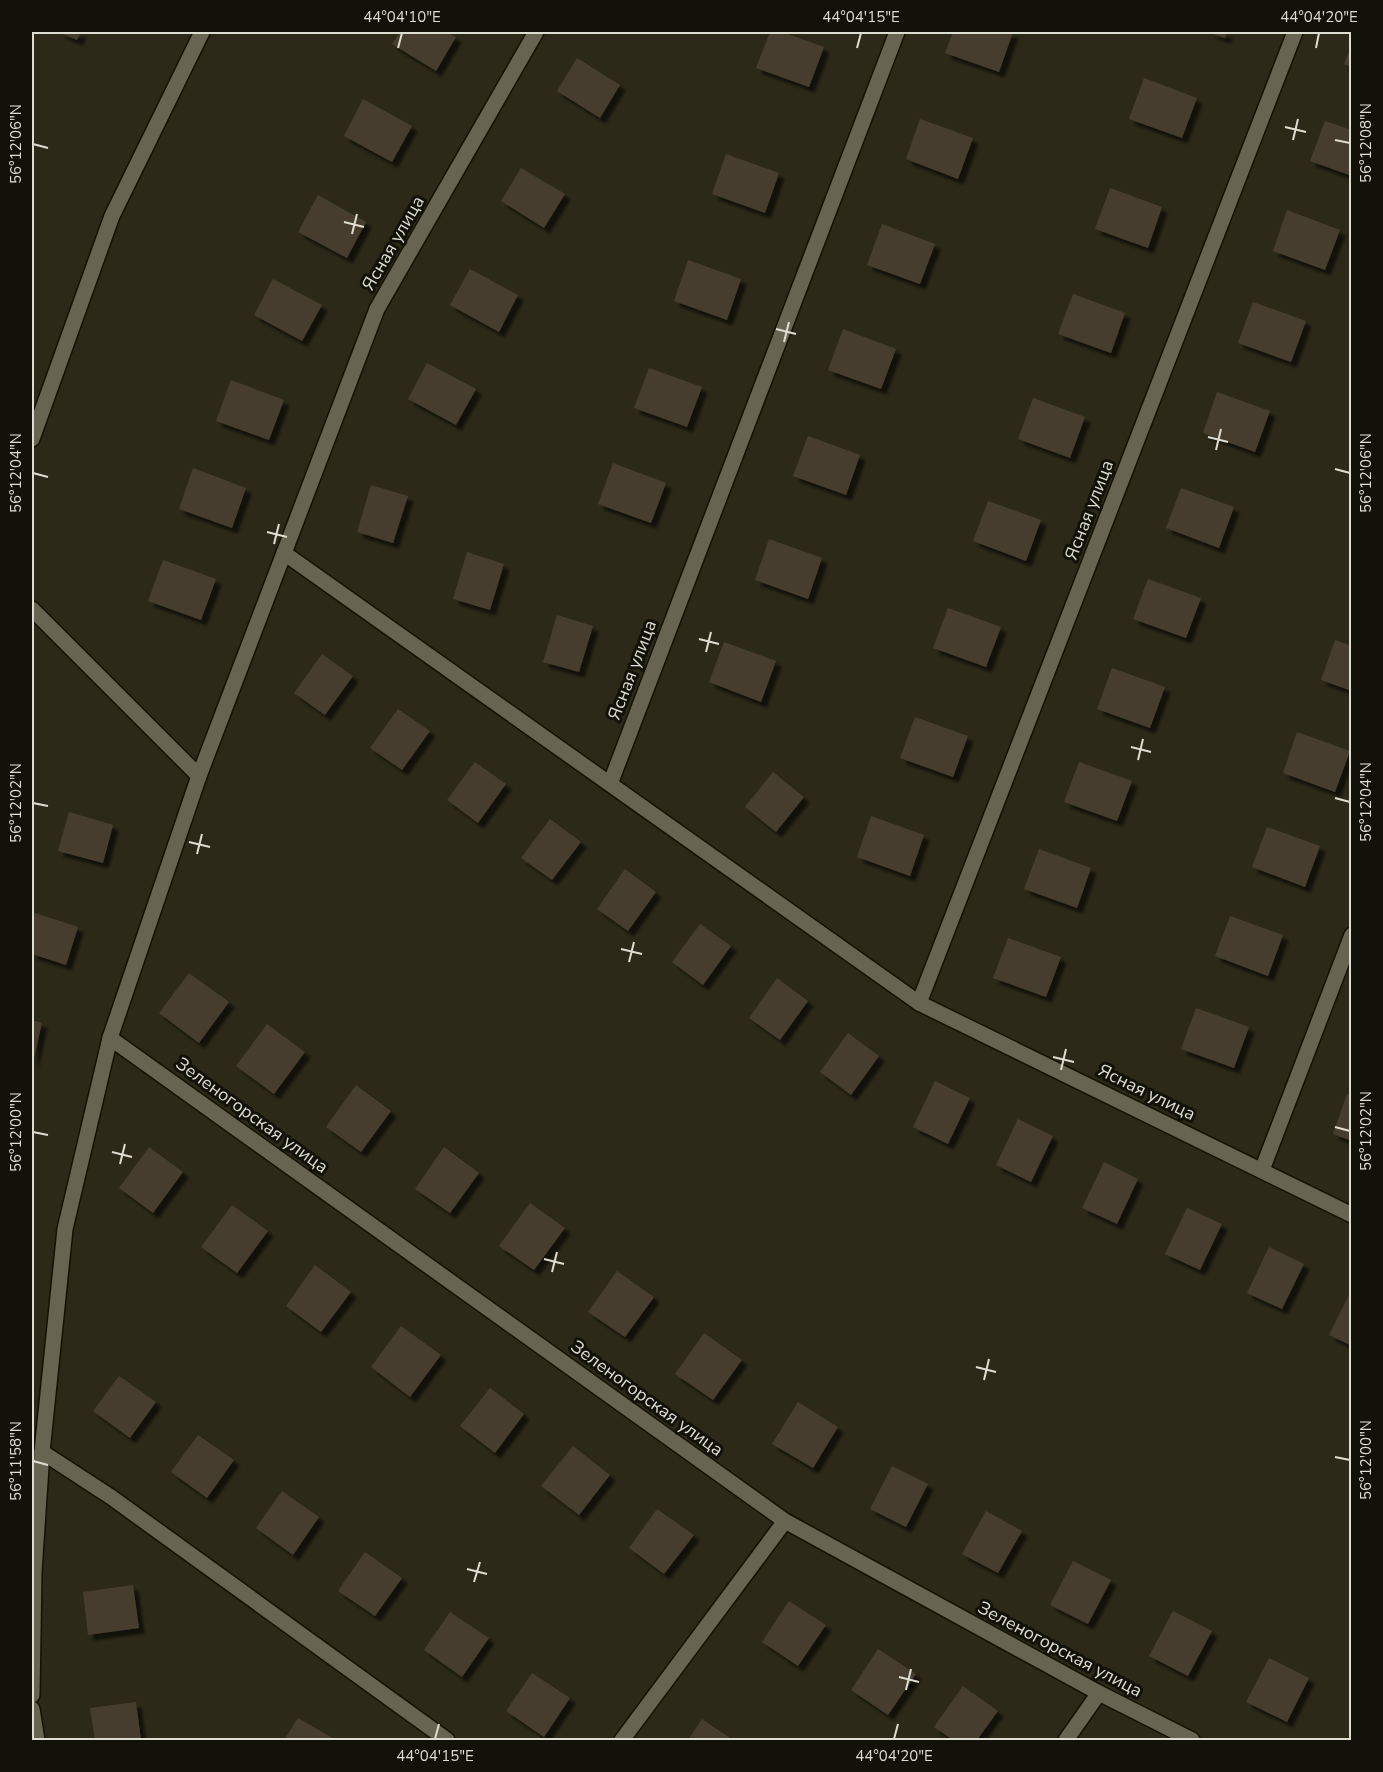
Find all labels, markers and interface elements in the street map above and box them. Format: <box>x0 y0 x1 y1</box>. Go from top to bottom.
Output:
text: 44°04'10"E <box>363 7 441 27</box>
text: 44°04'15"E <box>822 7 900 27</box>
text: 44°04'20"E <box>1280 7 1358 27</box>
text: 56°12'08"N <box>1356 103 1376 183</box>
text: 56°12'06"N <box>6 104 26 184</box>
street label: Ясная улица <box>356 191 430 295</box>
text: 56°12'04"N <box>6 433 26 513</box>
text: 56°12'06"N <box>1356 433 1376 513</box>
street label: Ясная улица <box>1059 457 1119 563</box>
street label: Ясная улица <box>602 617 662 723</box>
text: 56°12'04"N <box>1356 762 1376 842</box>
text: 56°12'02"N <box>6 763 26 843</box>
street label: Зеленогорская улица <box>171 1052 333 1178</box>
street label: Ясная улица <box>1094 1058 1200 1126</box>
text: 56°12'02"N <box>1356 1091 1376 1171</box>
text: 56°12'00"N <box>6 1092 26 1172</box>
street label: Зеленогорская улица <box>566 1335 728 1461</box>
text: 56°12'00"N <box>1356 1420 1376 1500</box>
text: 56°11'58"N <box>6 1421 26 1501</box>
street label: Зеленогорская улица <box>974 1595 1146 1703</box>
text: 44°04'15"E <box>396 1746 474 1766</box>
text: 44°04'20"E <box>855 1746 933 1766</box>

